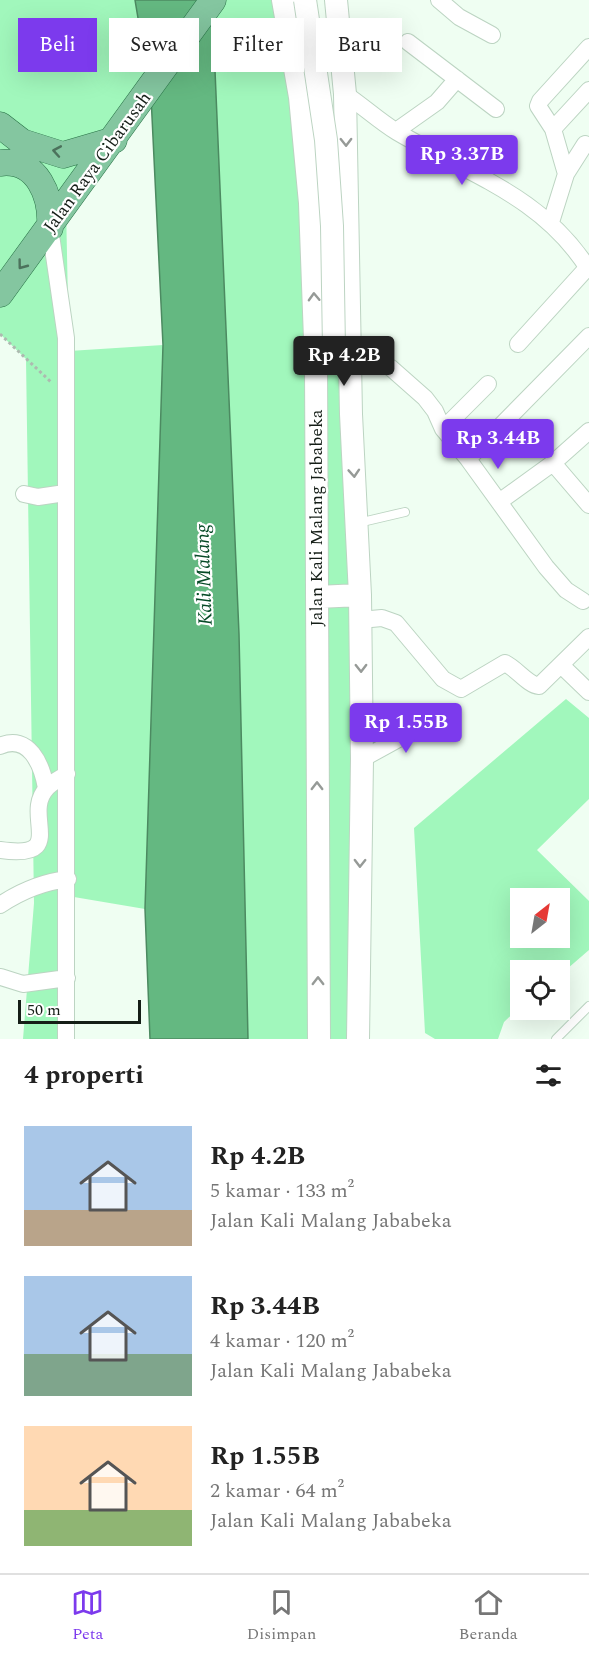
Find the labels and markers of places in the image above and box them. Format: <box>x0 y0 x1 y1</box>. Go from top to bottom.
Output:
pin: Rp 3.37B <box>400 135 524 186</box>
pin: Rp 4.2B <box>289 336 399 387</box>
pin: Rp 3.44B <box>436 419 560 470</box>
pin: Rp 1.55B <box>344 703 468 754</box>

